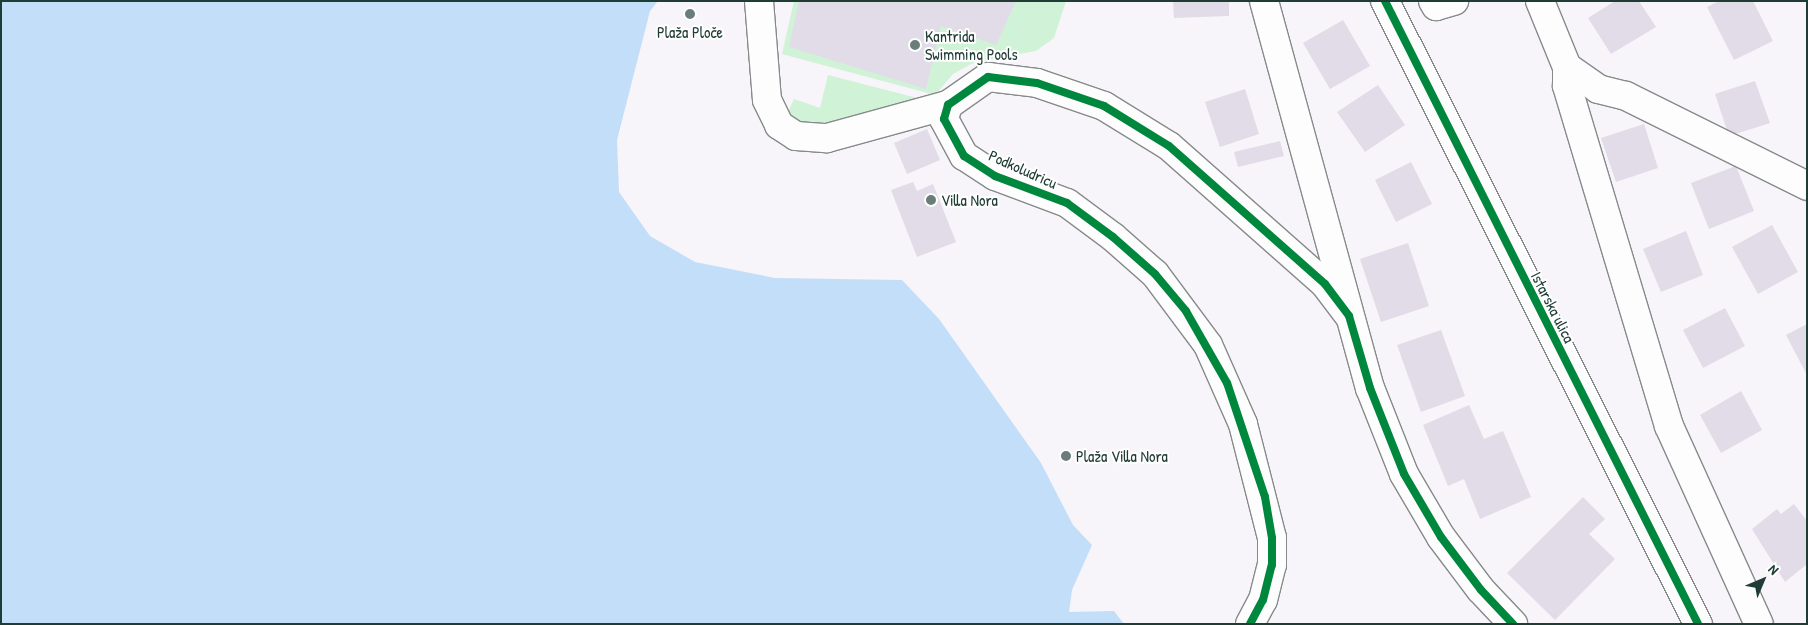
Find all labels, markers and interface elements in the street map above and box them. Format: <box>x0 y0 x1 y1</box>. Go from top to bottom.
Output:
marker: Plaža Ploče <box>684 8 696 20</box>
place label: Plaža Ploče <box>657 22 723 42</box>
place label: Kantrida Swimming Pools <box>925 26 1018 64</box>
marker: Kantrida Swimming Pools <box>909 39 921 51</box>
street label: Podkoludricu <box>986 145 1060 193</box>
place label: Villa Nora <box>941 190 998 210</box>
marker: Villa Nora <box>925 194 937 206</box>
street label: Istarska ulica <box>1527 268 1579 346</box>
place label: Plaža Villa Nora <box>1076 446 1168 466</box>
marker: Plaža Villa Nora <box>1060 450 1072 462</box>
north arrow <box>1738 555 1788 605</box>
text: N <box>1765 560 1783 578</box>

